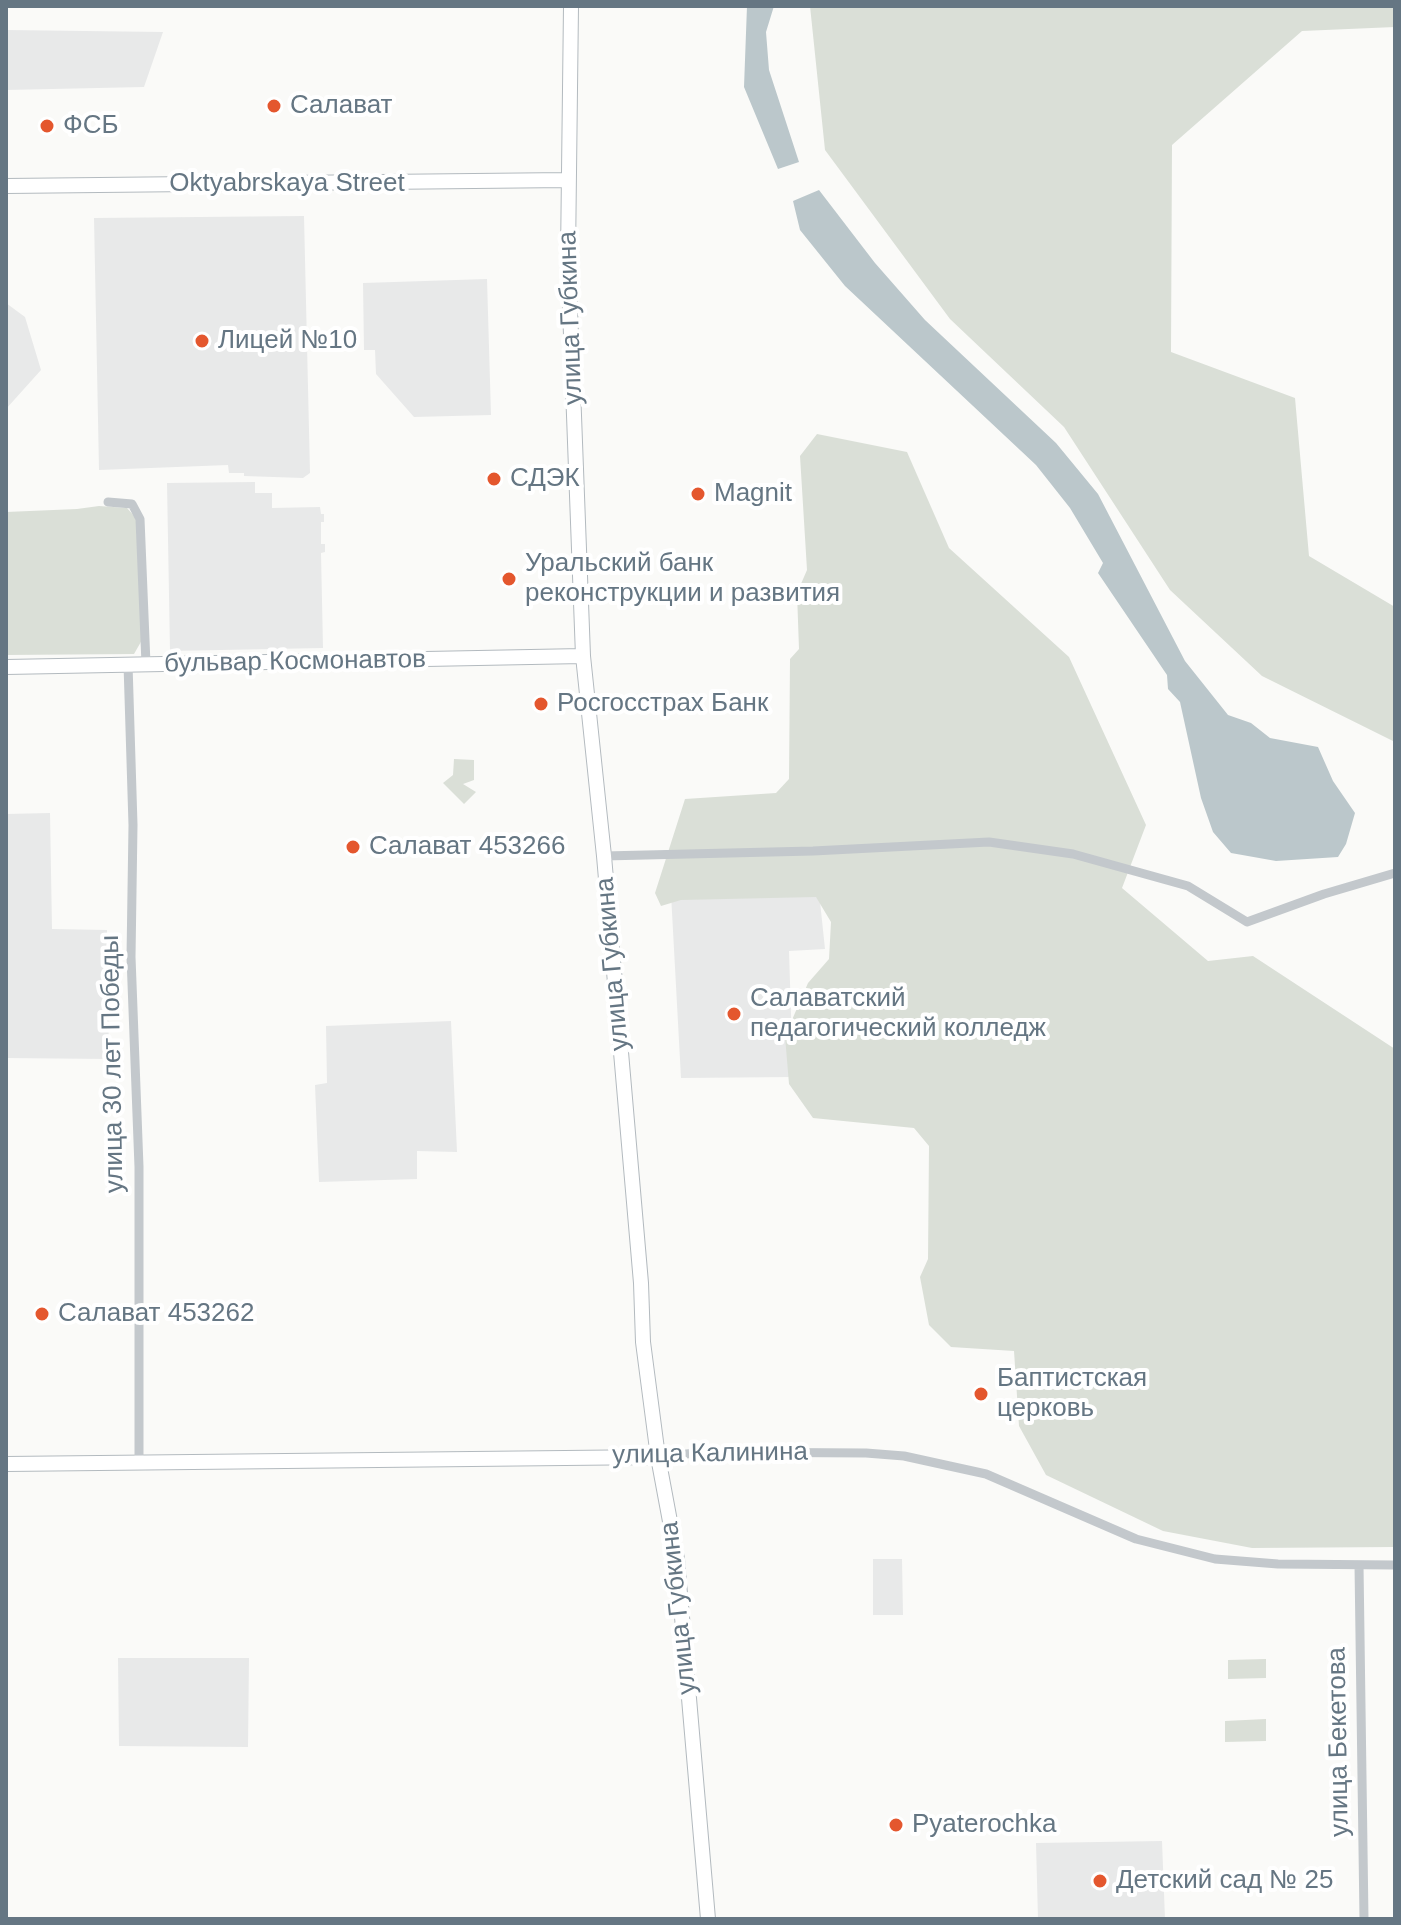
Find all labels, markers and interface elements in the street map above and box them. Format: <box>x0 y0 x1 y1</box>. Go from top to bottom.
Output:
place label: Салават <box>290 90 392 122</box>
marker: Салават <box>265 97 283 115</box>
place label: ФСБ <box>63 110 119 142</box>
marker: ФСБ <box>38 117 56 135</box>
street label: Oktyabrskaya Street <box>169 168 405 200</box>
street label: улица Губкина <box>552 231 590 405</box>
place label: Лицей №10 <box>218 325 357 357</box>
marker: Лицей №10 <box>193 332 211 350</box>
place label: СДЭК <box>510 463 580 495</box>
marker: СДЭК <box>485 470 503 488</box>
place label: Magnit <box>714 478 792 510</box>
marker: Magnit <box>689 485 707 503</box>
place label: Уральский банк реконструкции и развития <box>525 548 840 610</box>
marker: Уральский банк реконструкции и развития <box>500 570 518 588</box>
street label: бульвар Космонавтов <box>164 644 426 680</box>
place label: Росгосстрах Банк <box>557 688 768 720</box>
marker: Росгосстрах Банк <box>532 695 550 713</box>
place label: Салават 453266 <box>369 831 565 863</box>
marker: Салават 453266 <box>344 838 362 856</box>
street label: улица Губкина <box>590 876 636 1052</box>
street label: улица 30 лет Победы <box>95 935 131 1193</box>
place label: Салаватский педагогический колледж <box>750 983 1046 1044</box>
marker: Салаватский педагогический колледж <box>725 1005 743 1023</box>
place label: Салават 453262 <box>58 1298 254 1330</box>
marker: Салават 453262 <box>33 1305 51 1323</box>
place label: Баптистская церковь <box>997 1363 1147 1424</box>
marker: Баптистская церковь <box>972 1385 990 1403</box>
street label: улица Калинина <box>612 1437 808 1471</box>
street label: улица Губкина <box>654 1520 704 1696</box>
street label: улица Бекетова <box>1322 1647 1356 1837</box>
place label: Pyaterochka <box>912 1809 1057 1841</box>
marker: Pyaterochka <box>887 1816 905 1834</box>
place label: Детский сад № 25 <box>1116 1865 1333 1897</box>
marker: Детский сад № 25 <box>1091 1872 1109 1890</box>

